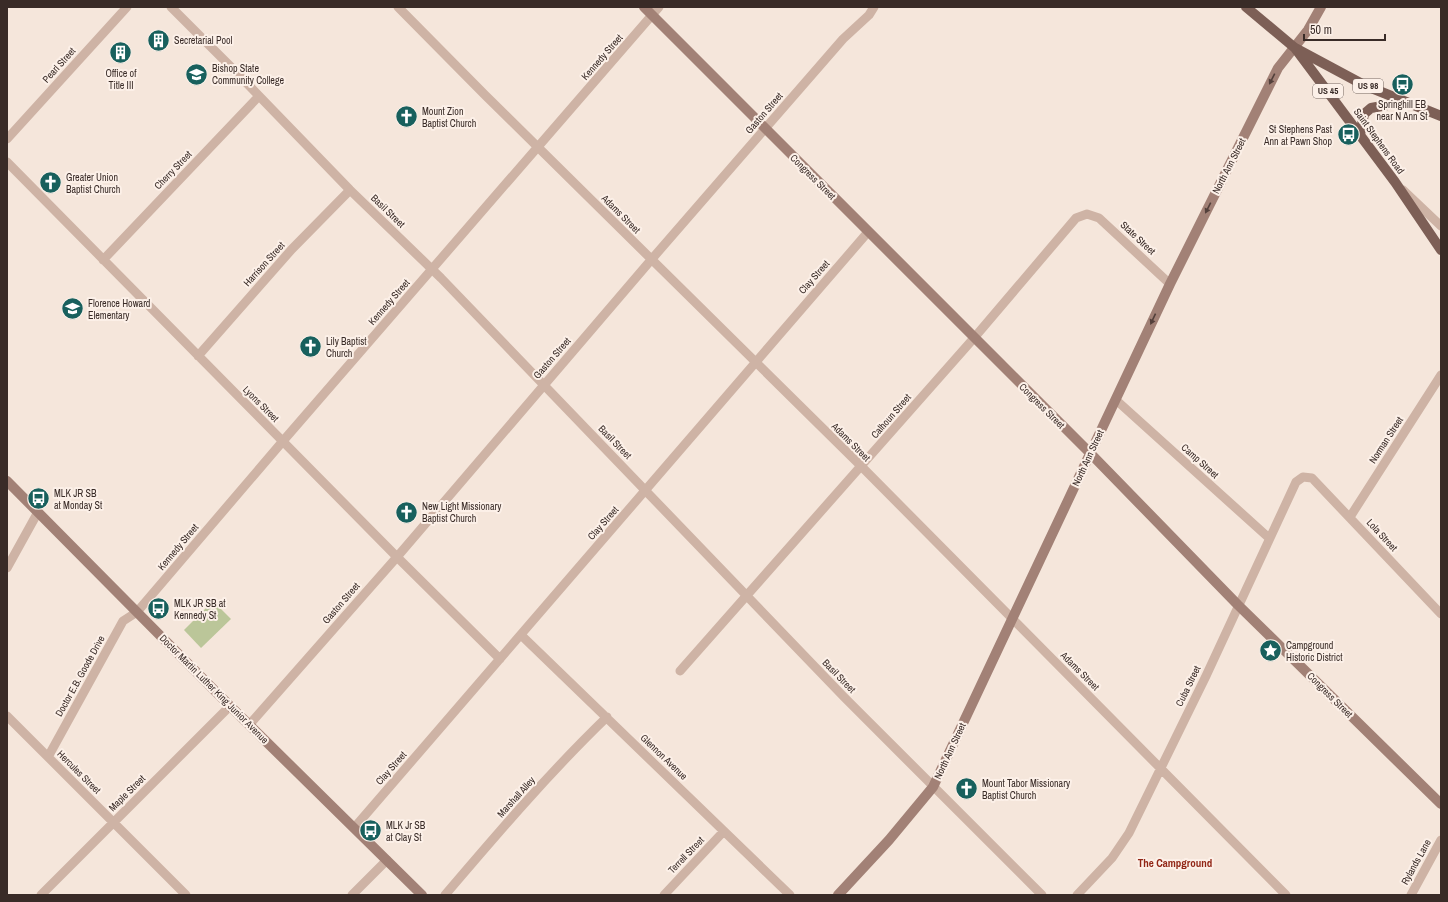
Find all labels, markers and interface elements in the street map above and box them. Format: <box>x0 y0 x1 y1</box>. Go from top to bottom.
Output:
scale bar <box>1304 16 1385 42</box>
text: 50 m <box>1310 22 1332 38</box>
building icon: Secretarial Pool <box>145 27 171 53</box>
street label: Kennedy Street <box>579 31 626 83</box>
place label: Secretarial Pool <box>174 34 233 47</box>
building icon: Office of Title III <box>108 40 134 66</box>
street label: Pearl Street <box>40 44 79 85</box>
school or university icon: Bishop State Community College <box>183 61 209 87</box>
place label: Bishop State Community College <box>212 62 284 87</box>
place label: Office of Title III <box>106 67 137 92</box>
bus stop icon: Springhill EB near N Ann St <box>1389 71 1415 97</box>
one-way arrow <box>1269 74 1275 85</box>
road number: US 98 <box>1353 79 1383 93</box>
road number: US 45 <box>1313 84 1343 98</box>
street label: Gaston Street <box>742 89 786 136</box>
place label: Springhill EB near N Ann St <box>1376 98 1428 123</box>
church icon: Mount Zion Baptist Church <box>394 104 420 130</box>
place label: Mount Zion Baptist Church <box>422 105 476 130</box>
street label: Saint Stephens Road <box>1351 106 1407 176</box>
bus stop icon: St Stephens Past Ann at Pawn Shop <box>1335 122 1361 148</box>
place label: St Stephens Past Ann at Pawn Shop <box>1263 123 1333 148</box>
street label: North Ann Street <box>1209 135 1249 196</box>
street label: Cherry Street <box>151 147 195 192</box>
street label: Congress Street <box>787 151 839 203</box>
church icon: Greater Union Baptist Church <box>38 170 64 196</box>
place label: Greater Union Baptist Church <box>66 171 120 196</box>
street label: Adams Street <box>598 191 644 237</box>
street label: Basil Street <box>368 192 408 231</box>
one-way arrow <box>1205 202 1211 214</box>
street label: State Street <box>1118 218 1159 258</box>
street label: Harrison Street <box>241 238 288 289</box>
street label: Clay Street <box>796 257 833 297</box>
street label: Kennedy Street <box>366 276 413 328</box>
school or university icon: Florence Howard Elementary <box>60 296 86 322</box>
place label: Florence Howard Elementary <box>88 297 150 322</box>
one-way arrow <box>1150 313 1157 325</box>
church icon: Lily Baptist Church <box>297 334 323 360</box>
street label: Gaston Street <box>530 334 574 381</box>
place label: Lily Baptist Church <box>326 335 367 360</box>
street label: Congress Street <box>1016 380 1068 432</box>
street label: Lyons Street <box>240 383 282 425</box>
street label: Calhoun Street <box>868 391 914 441</box>
street label: Norman Street <box>1366 414 1406 466</box>
street label: Adams Street <box>828 419 874 465</box>
street label: Basil Street <box>596 422 635 462</box>
street label: North Ann Street <box>1069 427 1107 488</box>
street label: Camp Street <box>1179 441 1222 482</box>
bus stop icon: MLK JR SB at Monday St <box>25 486 51 512</box>
place label: MLK JR SB at Monday St <box>54 487 103 512</box>
church icon: New Light Missionary Baptist Church <box>393 499 419 525</box>
place label: New Light Missionary Baptist Church <box>422 500 502 525</box>
street label: Clay Street <box>585 503 622 543</box>
street label: Lola Street <box>1364 516 1401 554</box>
street label: Kennedy Street <box>155 521 202 573</box>
street label: Gaston Street <box>319 579 363 626</box>
bus stop icon: MLK JR SB at Kennedy St <box>146 596 172 622</box>
place label: MLK JR SB at Kennedy St <box>174 597 226 622</box>
street label: Doctor Martin Luther King Junior Avenue <box>157 632 272 747</box>
street label: Doctor E.B. Goode Drive <box>52 633 108 719</box>
place icon: Campground Historic District <box>1257 638 1283 664</box>
place label: Campground Historic District <box>1286 639 1343 664</box>
street label: Adams Street <box>1057 648 1103 694</box>
street label: Basil Street <box>820 656 859 696</box>
street label: Cuba Street <box>1173 663 1204 709</box>
street label: Congress Street <box>1304 669 1356 721</box>
street label: North Ann Street <box>931 720 969 781</box>
street label: Glennon Avenue <box>638 731 691 783</box>
street label: Hercules Street <box>54 747 104 797</box>
street label: Clay Street <box>373 748 410 788</box>
street label: Maple Street <box>106 771 149 814</box>
street label: Marshall Alley <box>494 773 538 820</box>
church icon: Mount Tabor Missionary Baptist Church <box>954 776 980 802</box>
place label: Mount Tabor Missionary Baptist Church <box>982 777 1071 802</box>
bus stop icon: MLK Jr SB at Clay St <box>358 818 384 844</box>
place label: MLK Jr SB at Clay St <box>386 819 426 844</box>
street label: Terrell Street <box>665 833 707 876</box>
street label: Rylands Lane <box>1398 837 1434 887</box>
district label: The Campground <box>1138 856 1212 870</box>

